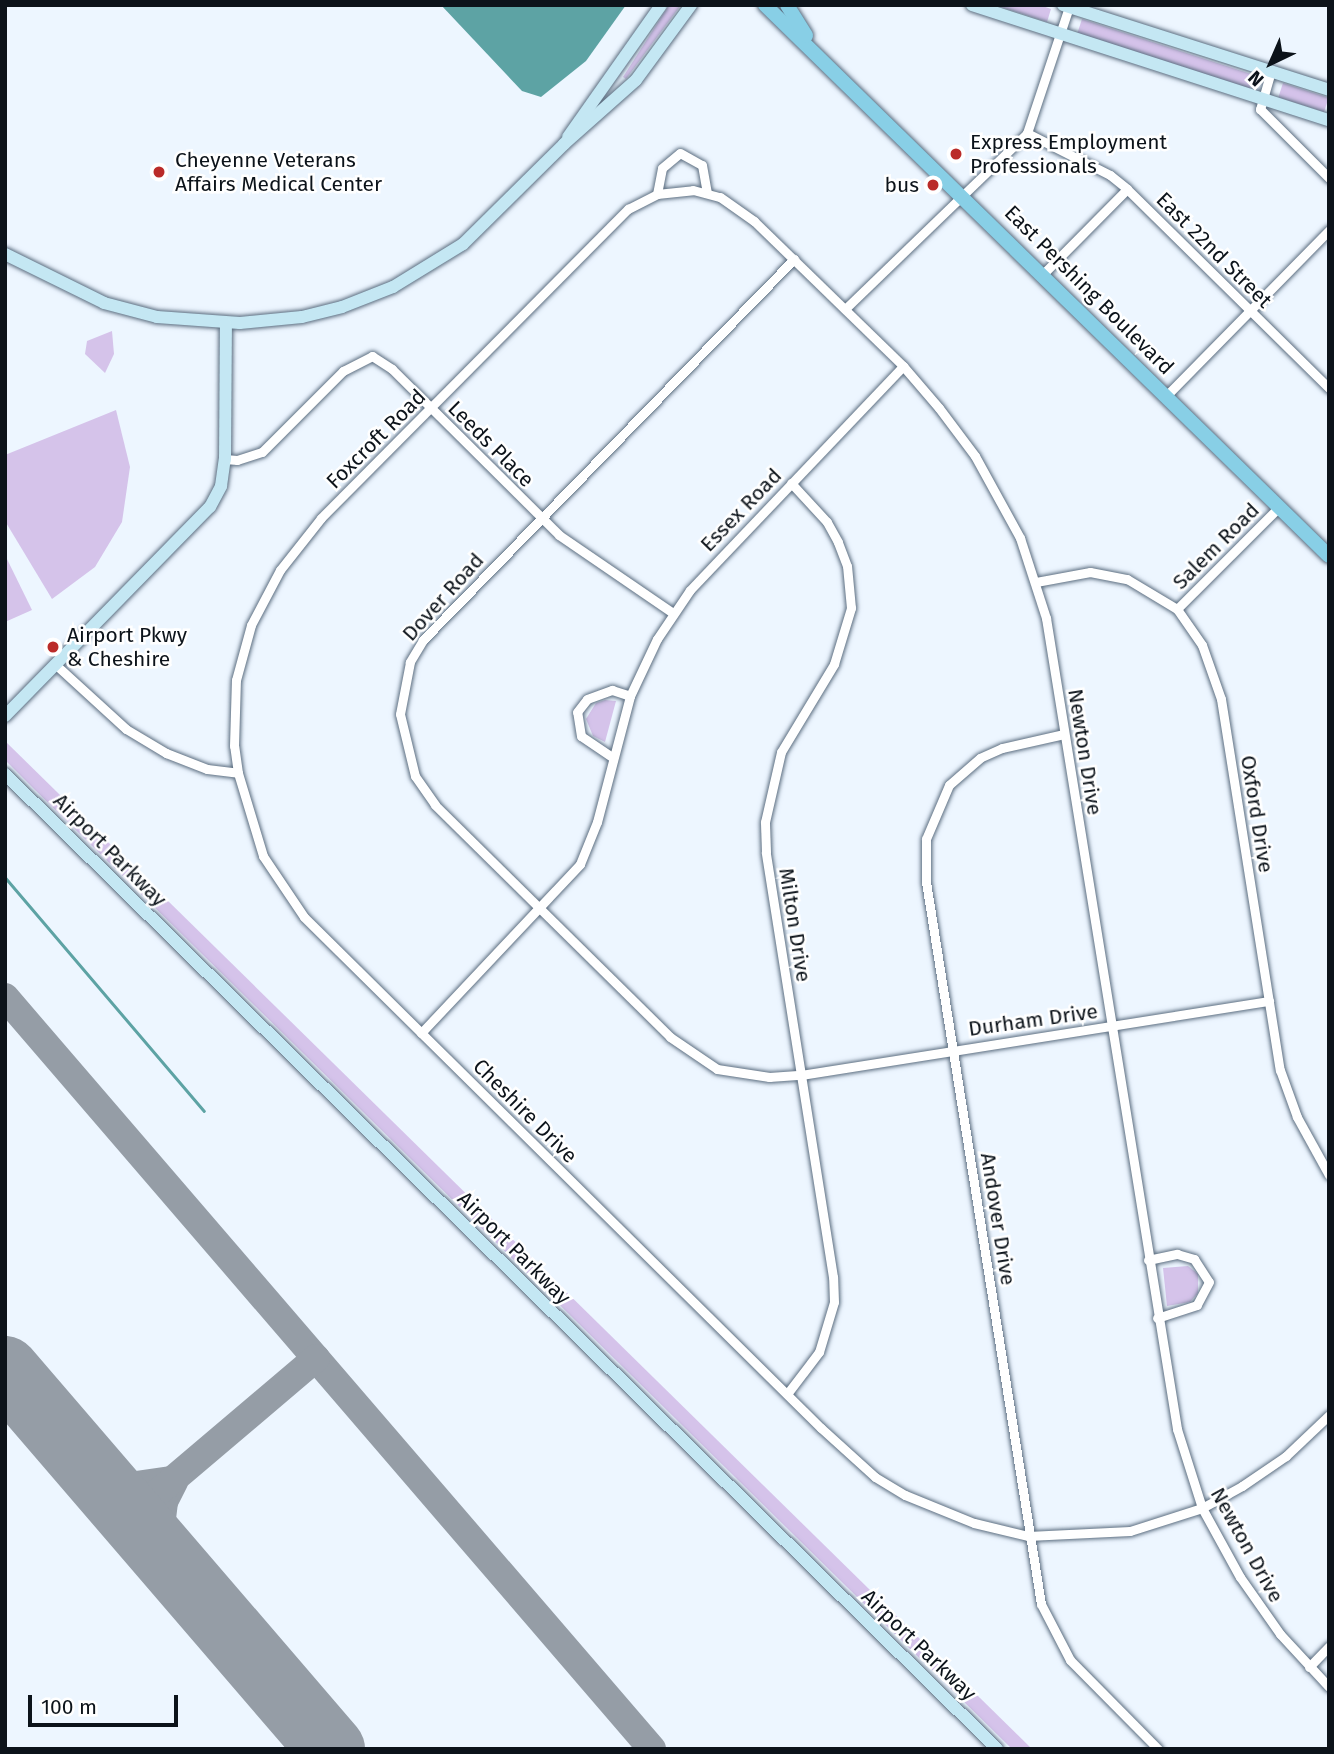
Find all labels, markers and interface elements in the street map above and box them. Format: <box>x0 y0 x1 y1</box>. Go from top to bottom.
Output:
north arrow <box>1236 28 1306 98</box>
text: N <box>1244 66 1269 91</box>
place label: Express Employment Professionals <box>970 129 1167 179</box>
marker: Express Employment Professionals <box>948 146 964 162</box>
place label: Cheyenne Veterans Affairs Medical Center <box>175 147 382 197</box>
marker: Cheyenne Veterans Affairs Medical Center <box>149 162 169 182</box>
place label: bus <box>884 172 919 198</box>
marker: bus <box>925 177 941 193</box>
street label: East 22nd Street <box>1151 187 1277 313</box>
street label: East Pershing Boulevard <box>999 200 1179 380</box>
street label: Foxcroft Road <box>321 384 431 494</box>
street label: Leeds Place <box>443 396 539 492</box>
street label: Essex Road <box>695 463 787 557</box>
street label: Salem Road <box>1167 497 1265 595</box>
street label: Dover Road <box>397 548 489 646</box>
place label: Airport Pkwy & Cheshire <box>67 622 187 672</box>
marker: Airport Pkwy & Cheshire <box>45 639 61 655</box>
street label: Newton Drive <box>1063 687 1107 817</box>
street label: Oxford Drive <box>1235 754 1279 874</box>
street label: Airport Parkway <box>48 788 172 912</box>
street label: Milton Drive <box>774 866 816 984</box>
street label: Durham Drive <box>967 998 1099 1042</box>
street label: Cheshire Drive <box>468 1054 582 1168</box>
street label: Andover Drive <box>975 1151 1021 1287</box>
street label: Airport Parkway <box>452 1186 576 1310</box>
street label: Newton Drive <box>1205 1483 1289 1607</box>
street label: Airport Parkway <box>856 1584 982 1706</box>
scale bar <box>32 1680 182 1724</box>
text: 100 m <box>41 1694 97 1720</box>

